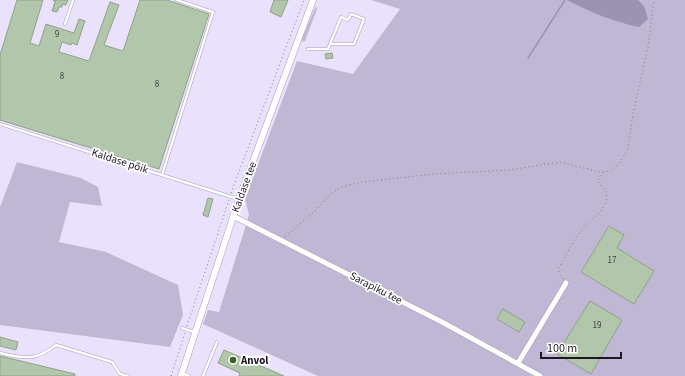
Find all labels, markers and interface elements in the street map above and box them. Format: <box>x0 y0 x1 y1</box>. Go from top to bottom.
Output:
house number: 9 <box>55 28 60 41</box>
house number: 8 <box>60 70 65 83</box>
house number: 8 <box>155 78 160 91</box>
street label: Kaldase põik <box>90 145 151 177</box>
street label: Kaldase tee <box>228 159 260 215</box>
house number: 17 <box>608 254 617 267</box>
street label: Sarapiku tee <box>347 268 405 308</box>
house number: 19 <box>593 319 602 332</box>
scale bar <box>541 334 621 360</box>
text: 100 m <box>547 340 577 357</box>
place label: Anvol <box>240 353 269 368</box>
marker: Anvol <box>228 355 238 365</box>

